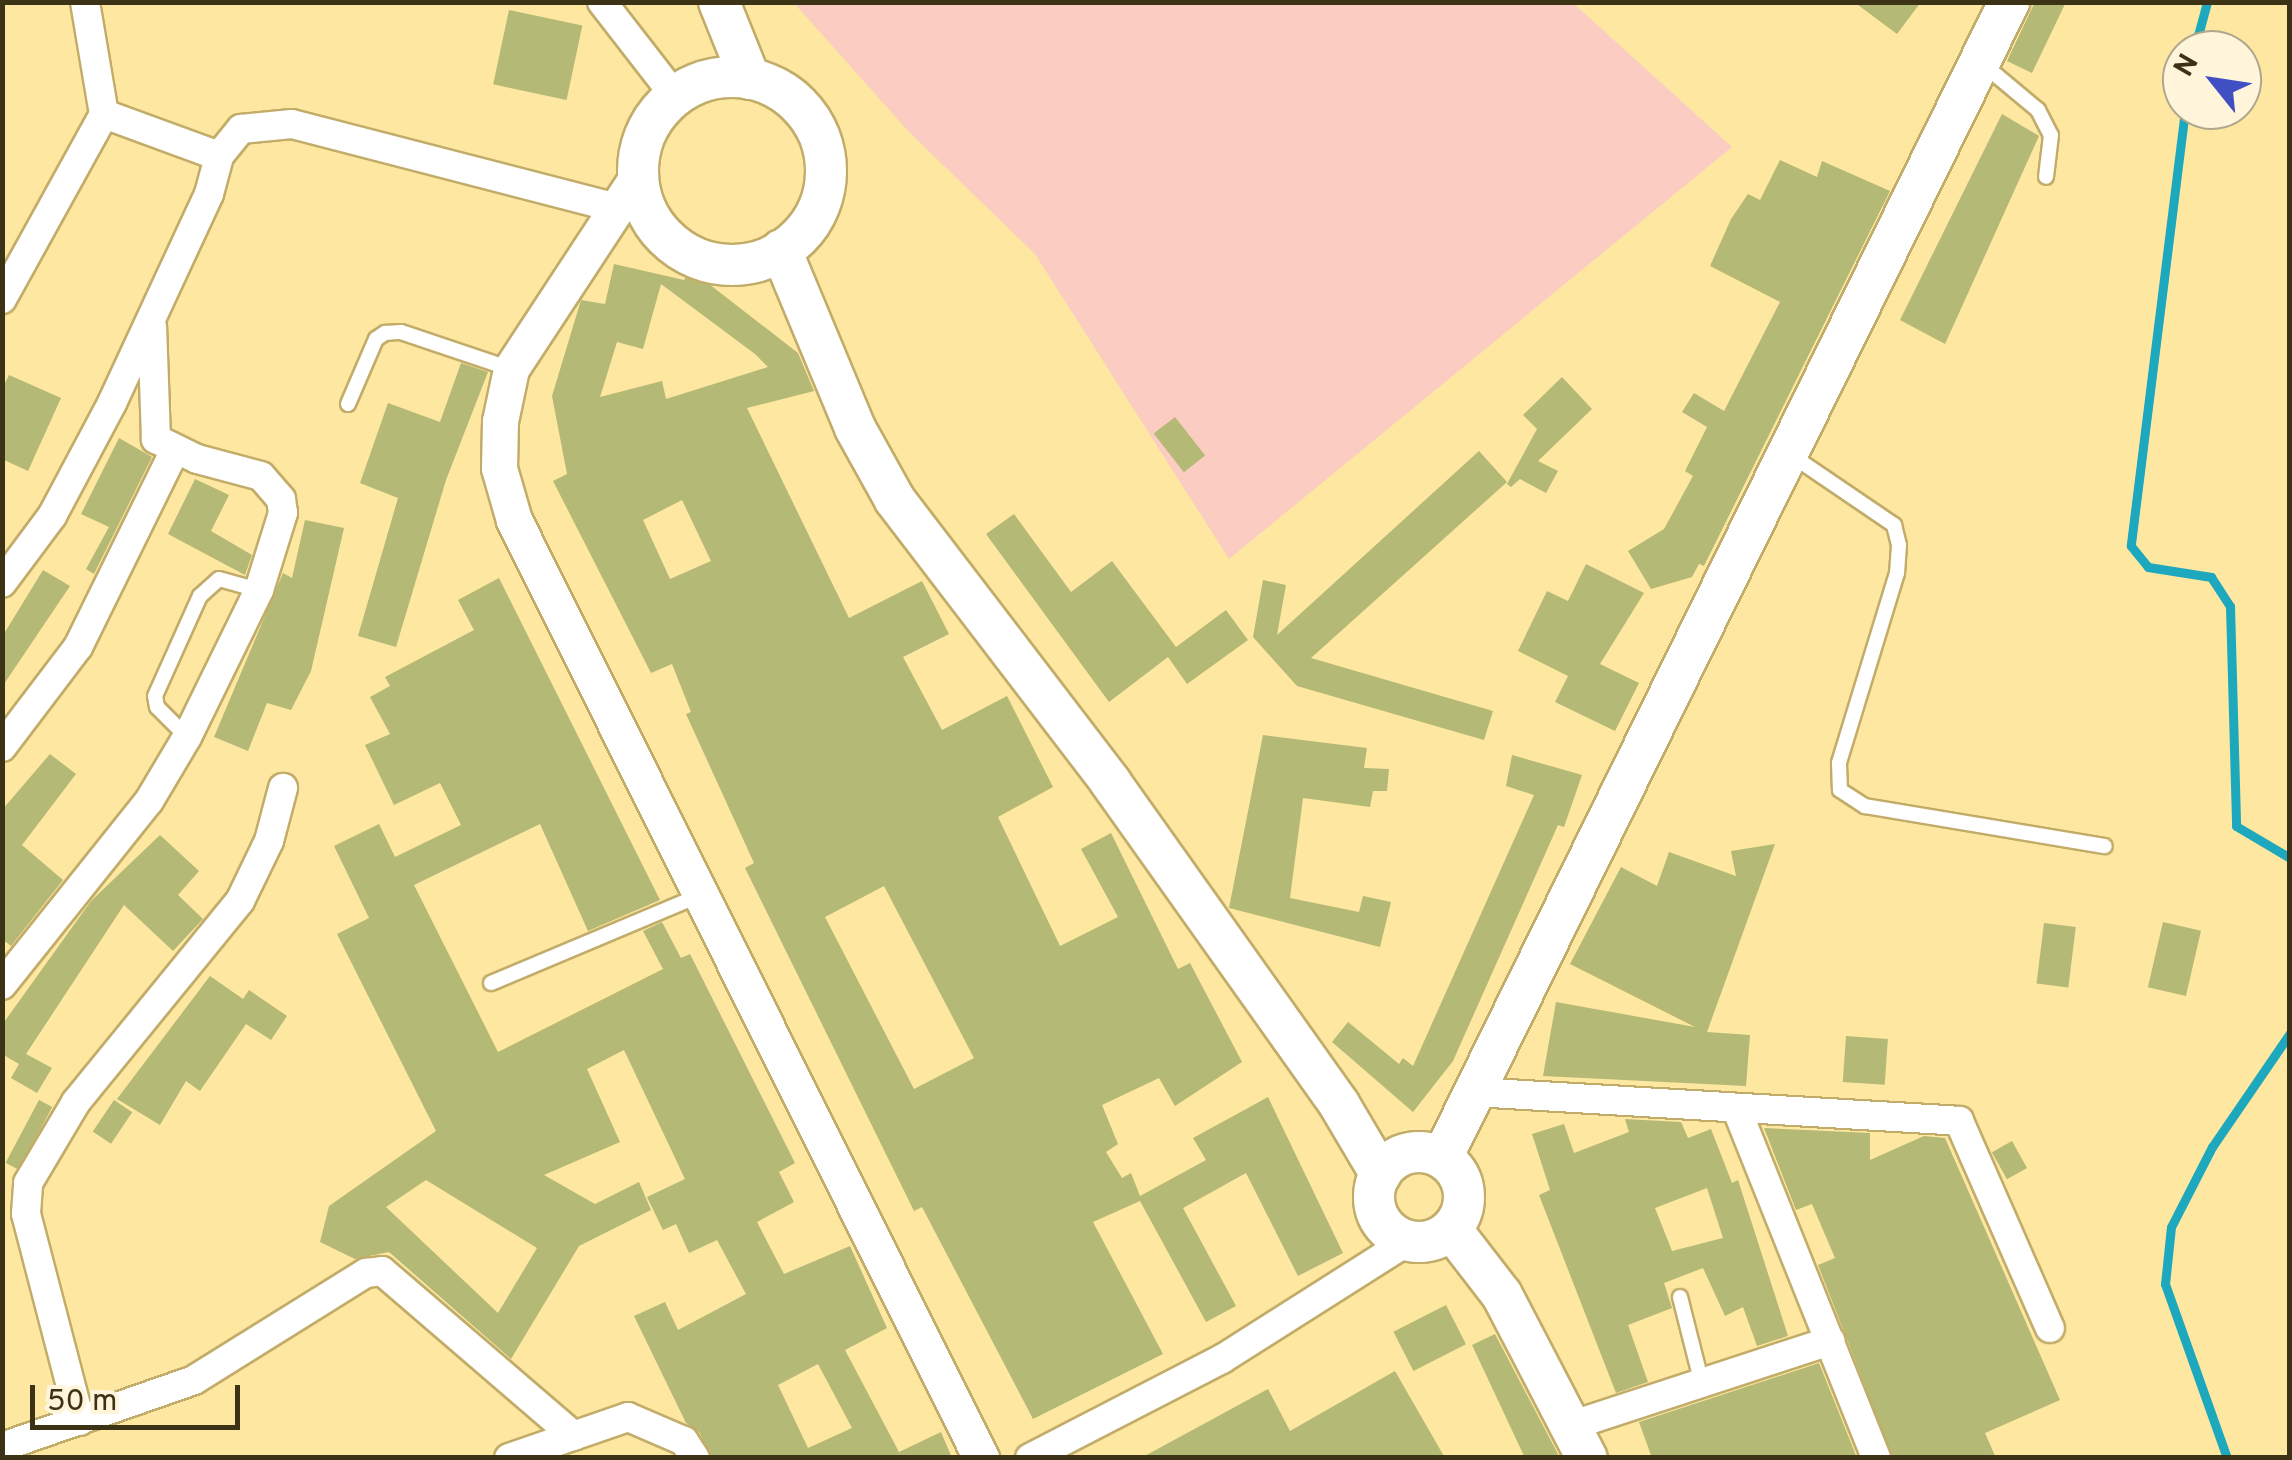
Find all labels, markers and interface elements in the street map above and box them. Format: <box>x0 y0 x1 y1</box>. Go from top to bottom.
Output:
north arrow <box>2162 30 2262 130</box>
text: N <box>2167 48 2208 84</box>
scale bar <box>35 1365 245 1427</box>
text: 50 m <box>47 1384 117 1421</box>

